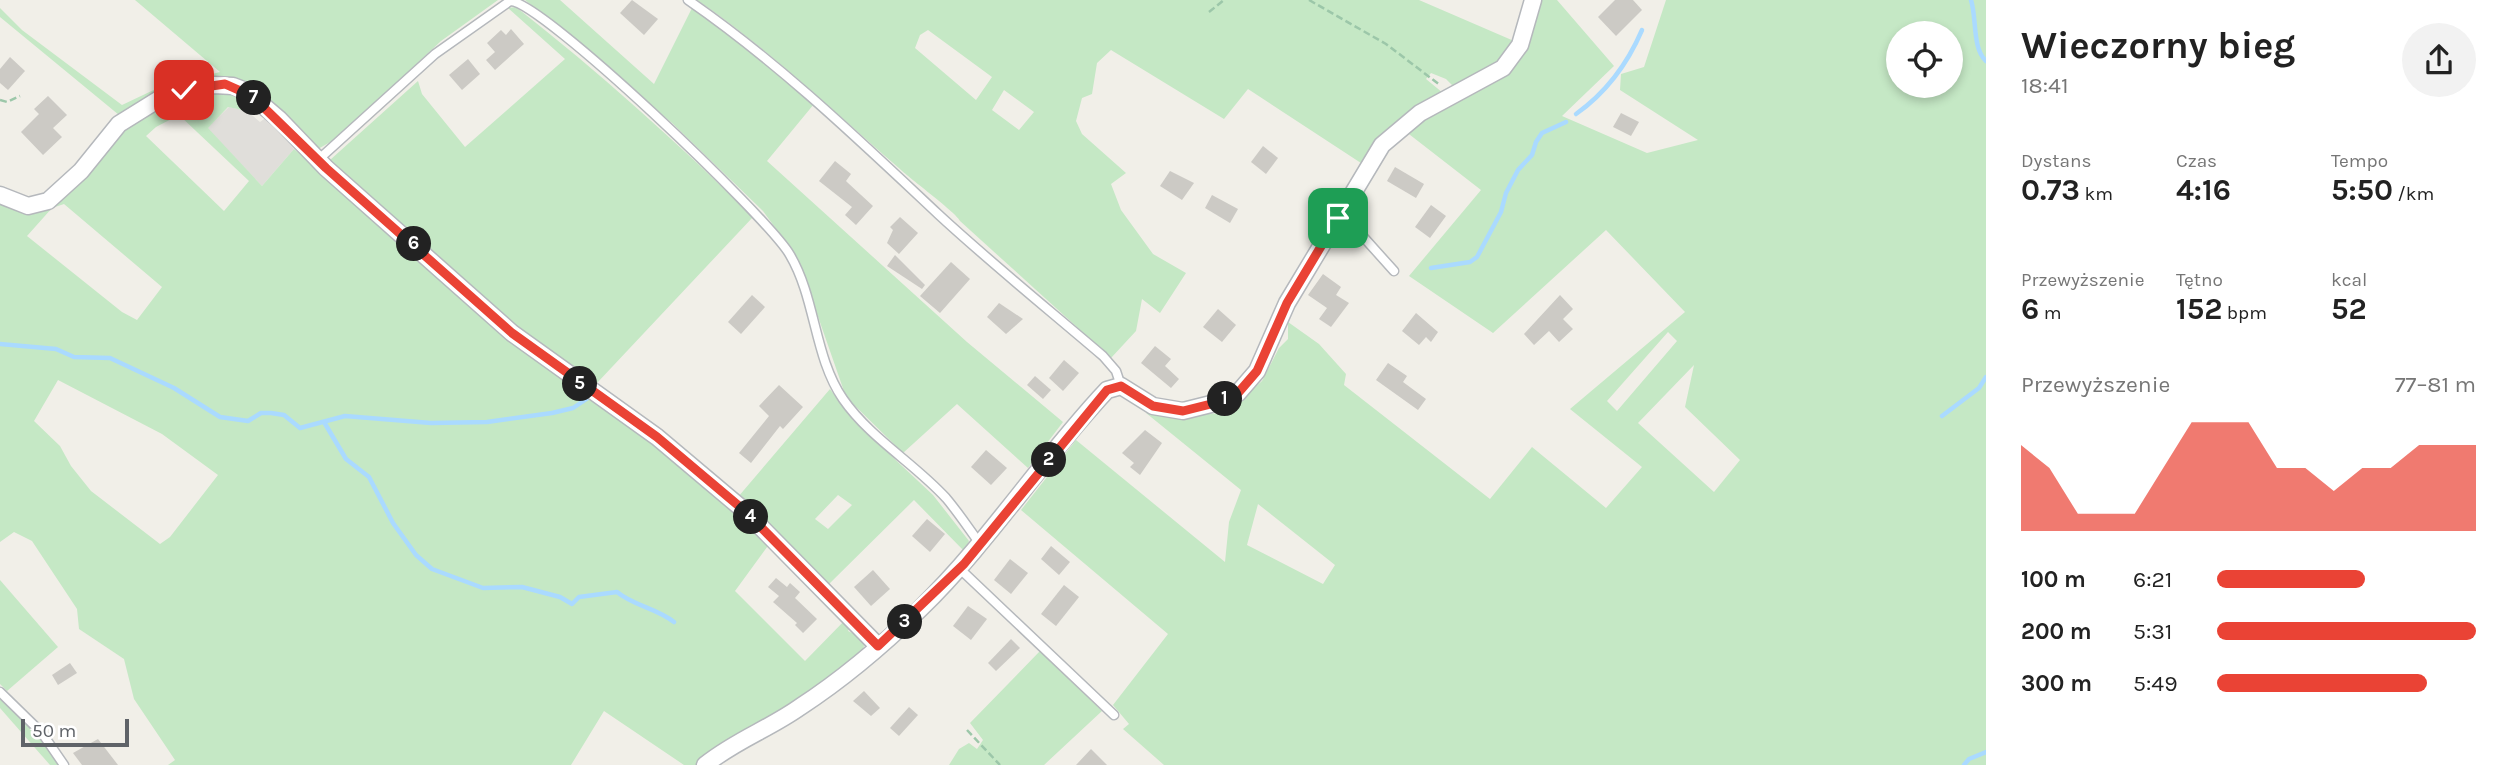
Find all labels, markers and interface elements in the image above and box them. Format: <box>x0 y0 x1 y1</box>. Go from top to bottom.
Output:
map controls <box>1886 21 1963 98</box>
button: locate <box>1886 21 1963 98</box>
text: Wieczorny bieg <box>2021 23 2295 68</box>
button: share <box>2402 23 2476 97</box>
pin <box>154 60 214 120</box>
icon: check <box>165 71 203 109</box>
text: 18:41 <box>2021 72 2068 99</box>
pin: 7 <box>236 80 272 116</box>
text: 7 <box>249 86 258 108</box>
text: Dystans <box>2021 150 2091 172</box>
text: Czas <box>2176 150 2217 172</box>
text: Tempo <box>2331 150 2388 172</box>
text: 0.73 <box>2021 172 2080 208</box>
text: 4:16 <box>2176 172 2231 208</box>
text: 5:50 <box>2331 172 2393 208</box>
text: km <box>2080 183 2113 205</box>
text: /km <box>2393 183 2434 205</box>
pin <box>1308 188 1368 248</box>
icon: arrive <box>1319 199 1357 237</box>
pin: 6 <box>396 226 432 262</box>
text: 6 <box>408 232 419 254</box>
text: Przewyższenie <box>2021 269 2144 291</box>
text: Tętno <box>2176 269 2223 291</box>
text: kcal <box>2331 269 2367 291</box>
text: 6 <box>2021 291 2039 327</box>
text: 152 <box>2176 291 2222 327</box>
text: 52 <box>2331 291 2367 327</box>
text: m <box>2039 302 2062 324</box>
text: bpm <box>2222 302 2267 324</box>
pin: 5 <box>562 366 598 402</box>
text: Przewyższenie <box>2021 371 2170 398</box>
text: 77–81 m <box>2395 371 2476 398</box>
text: 5 <box>574 372 585 394</box>
pin: 1 <box>1208 382 1242 416</box>
text: 1 <box>1221 387 1228 409</box>
pin: 2 <box>1032 442 1066 477</box>
text: 2 <box>1043 448 1054 470</box>
pin: 4 <box>734 500 768 534</box>
text: 4 <box>745 505 756 527</box>
text: 100 m <box>2021 566 2086 593</box>
text: 6:21 <box>2133 566 2172 593</box>
pin: 3 <box>888 604 922 640</box>
text: 3 <box>899 610 910 632</box>
text: 200 m <box>2021 618 2092 645</box>
text: 5:31 <box>2133 618 2172 645</box>
text: 300 m <box>2021 670 2092 697</box>
text: 5:49 <box>2133 670 2177 697</box>
scale bar <box>21 716 130 748</box>
text: 50 m <box>32 720 76 742</box>

